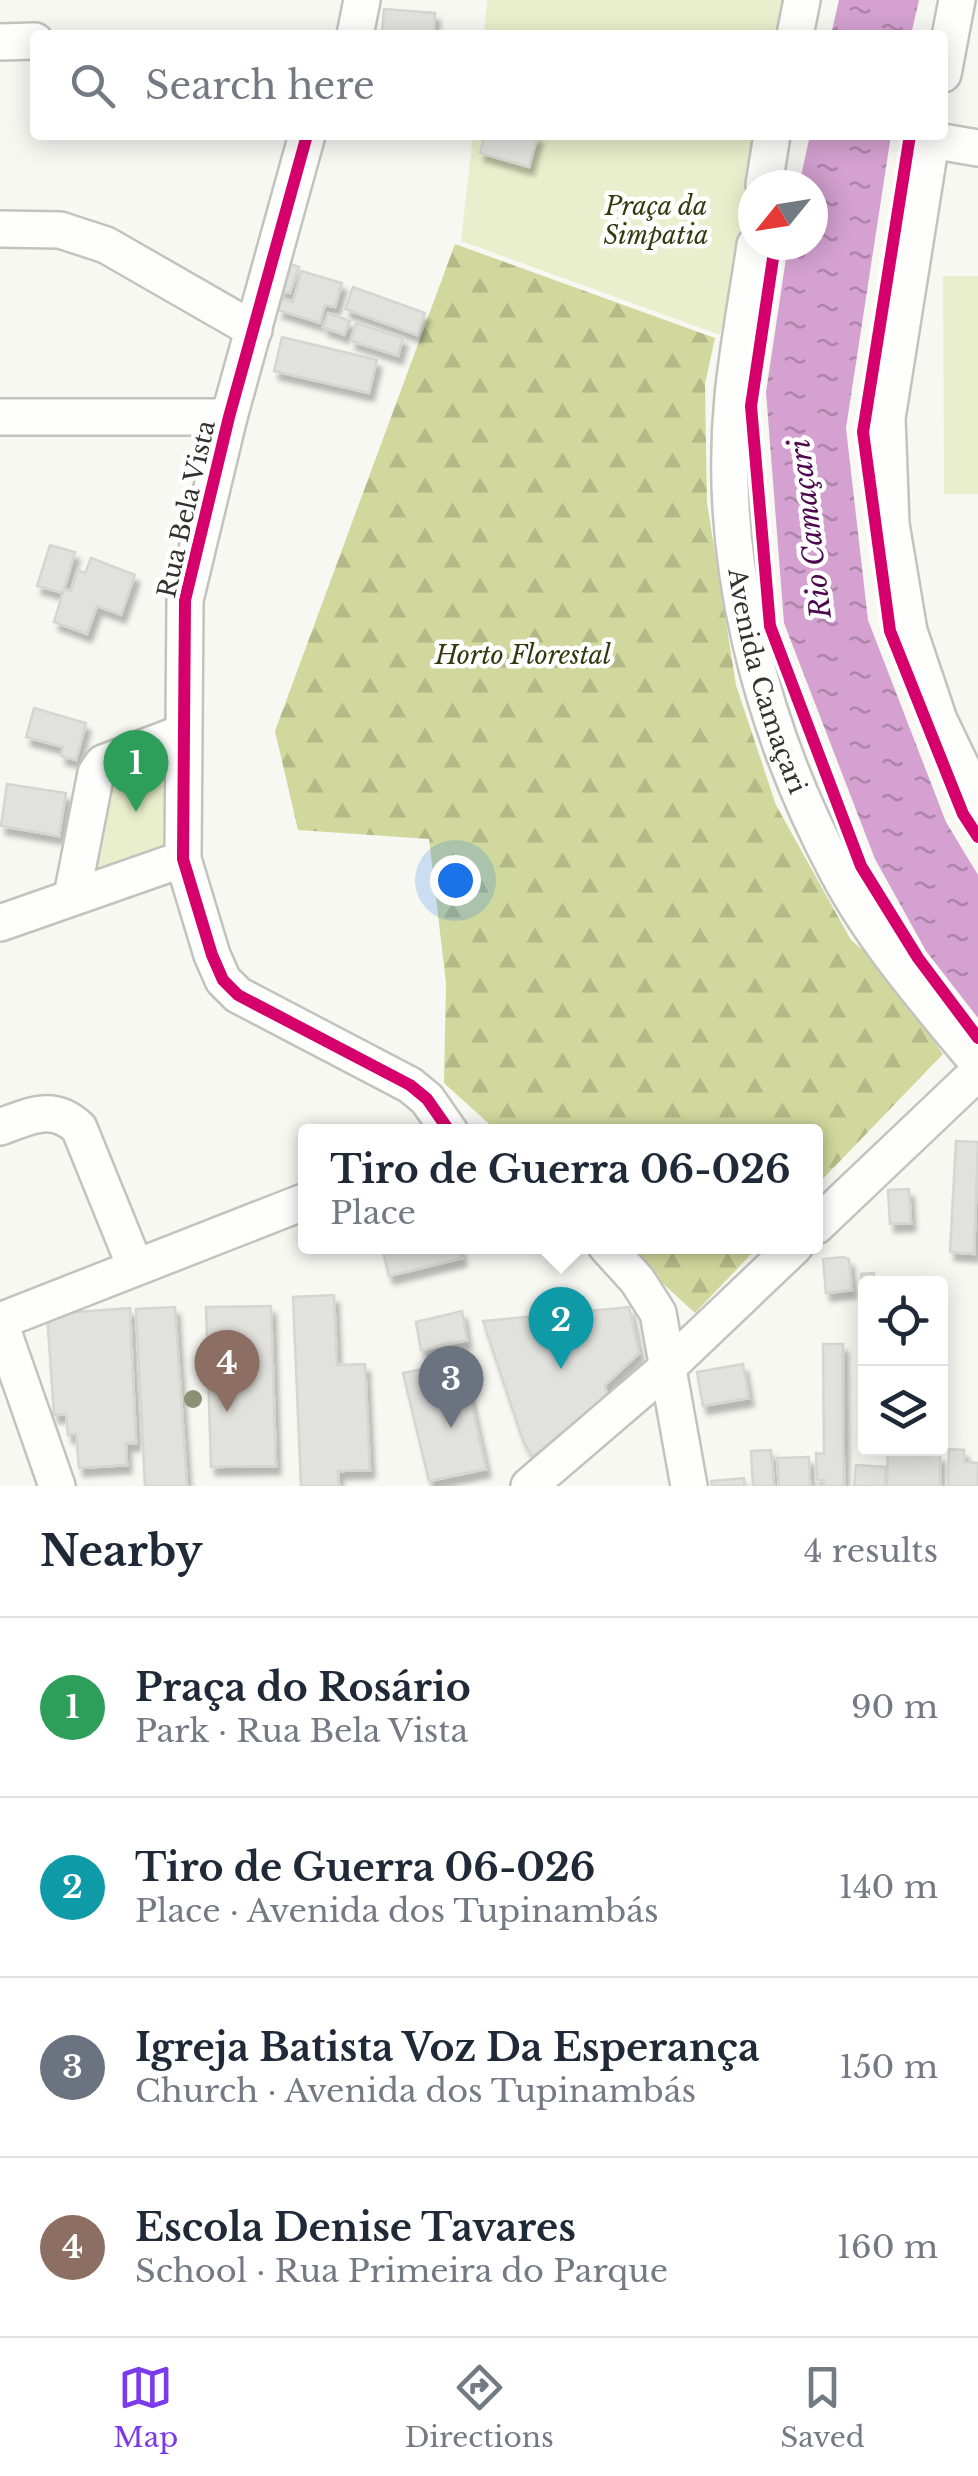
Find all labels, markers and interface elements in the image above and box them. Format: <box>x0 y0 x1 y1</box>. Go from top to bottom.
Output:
search box <box>30 30 948 140</box>
icon: search <box>65 58 120 113</box>
text: Search here <box>145 62 375 109</box>
north arrow <box>738 170 828 260</box>
park label: Praça da Simpatia <box>603 191 709 251</box>
street label: Rua Bela Vista <box>151 417 222 601</box>
water label: Rio Camaçari <box>782 437 839 622</box>
street label: Avenida Camaçari <box>721 565 813 799</box>
park label: Horto Florestal <box>434 640 611 671</box>
pin: 1 <box>104 730 168 812</box>
your location <box>430 855 481 906</box>
popup <box>298 1124 823 1254</box>
text: Tiro de Guerra 06-026 <box>330 1146 791 1193</box>
text: Place <box>330 1193 416 1233</box>
map controls <box>858 1276 948 1456</box>
button: locate <box>858 1276 948 1366</box>
pin: 2 <box>528 1286 594 1369</box>
pin: 4 <box>194 1330 260 1412</box>
pin: 3 <box>418 1346 484 1428</box>
button: layers <box>858 1366 948 1456</box>
text: Nearby <box>40 1525 203 1577</box>
text: 4 results <box>804 1531 938 1571</box>
text: Praça do Rosário <box>135 1664 471 1711</box>
text: 1 <box>66 1687 79 1727</box>
text: 90 m <box>851 1687 938 1727</box>
text: Park · Rua Bela Vista <box>135 1711 468 1751</box>
text: Tiro de Guerra 06-026 <box>135 1844 595 1891</box>
text: 2 <box>62 1867 83 1907</box>
text: 140 m <box>839 1867 938 1907</box>
text: Place · Avenida dos Tupinambás <box>135 1891 658 1931</box>
text: Igreja Batista Voz Da Esperança <box>135 2024 760 2071</box>
text: 3 <box>62 2047 83 2087</box>
text: 150 m <box>839 2047 938 2087</box>
text: Church · Avenida dos Tupinambás <box>135 2071 696 2111</box>
text: Escola Denise Tavares <box>135 2204 576 2251</box>
text: 4 <box>62 2227 83 2267</box>
text: 160 m <box>837 2227 938 2267</box>
text: School · Rua Primeira do Parque <box>135 2251 668 2291</box>
tab: Map <box>113 2360 178 2455</box>
tab: Directions <box>405 2360 554 2455</box>
tab: Saved <box>780 2360 865 2455</box>

